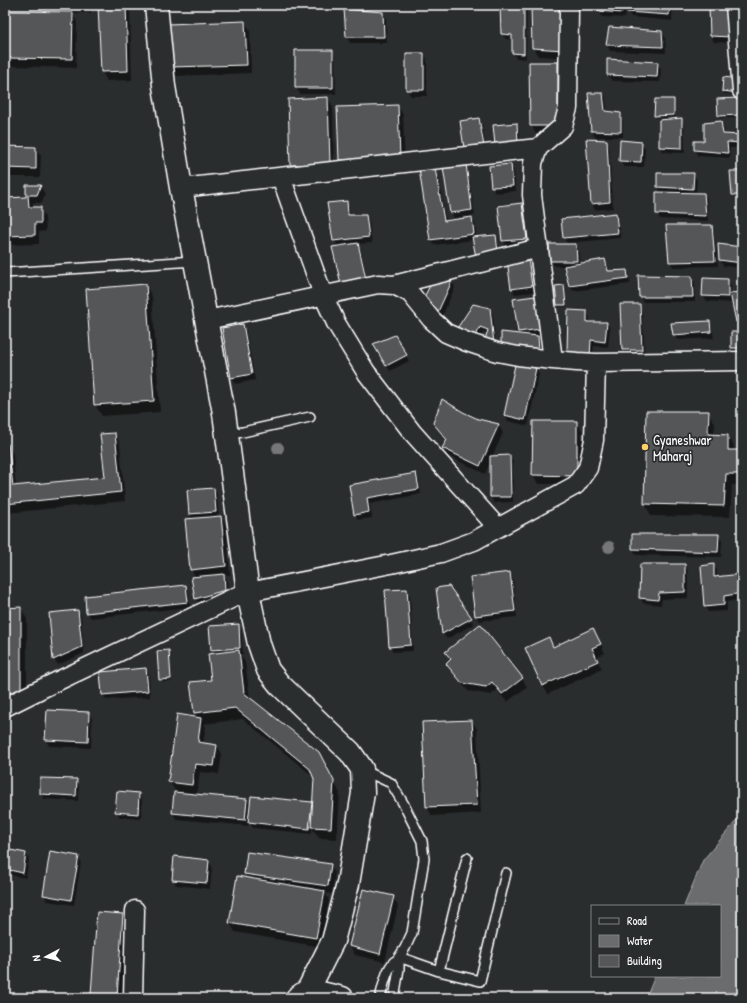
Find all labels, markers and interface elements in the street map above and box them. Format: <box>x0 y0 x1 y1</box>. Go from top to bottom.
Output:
place label: Gyaneshwar Maharaj <box>653 430 712 466</box>
marker: Gyaneshwar Maharaj <box>640 442 650 452</box>
legend <box>591 905 721 977</box>
text: Road <box>627 912 647 929</box>
text: Water <box>627 932 653 949</box>
north arrow <box>26 937 66 977</box>
text: Building <box>627 952 662 969</box>
text: N <box>29 954 43 962</box>

